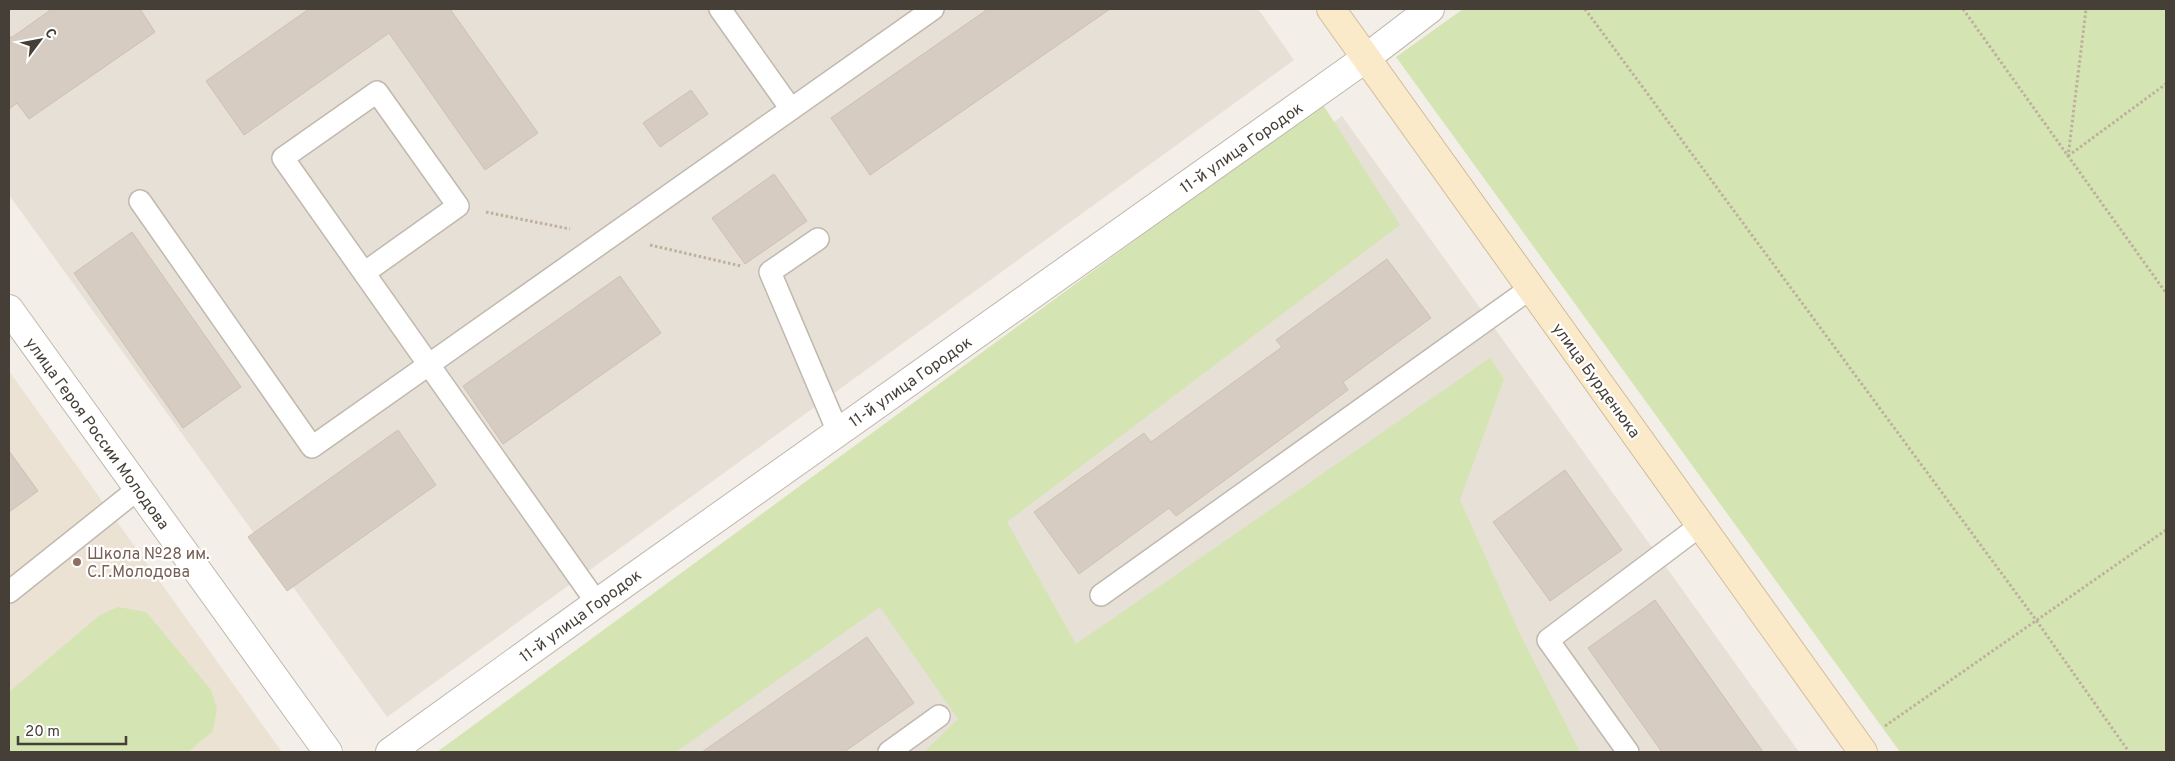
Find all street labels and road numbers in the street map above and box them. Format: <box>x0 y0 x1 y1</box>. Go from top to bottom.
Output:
street label: 11-й улица Городок <box>1177 99 1308 199</box>
street label: улица Бурденюка <box>1547 320 1644 443</box>
street label: 11-й улица Городок <box>846 333 977 433</box>
street label: улица Героя России Молодова <box>20 334 173 534</box>
street label: 11-й улица Городок <box>516 566 646 668</box>

